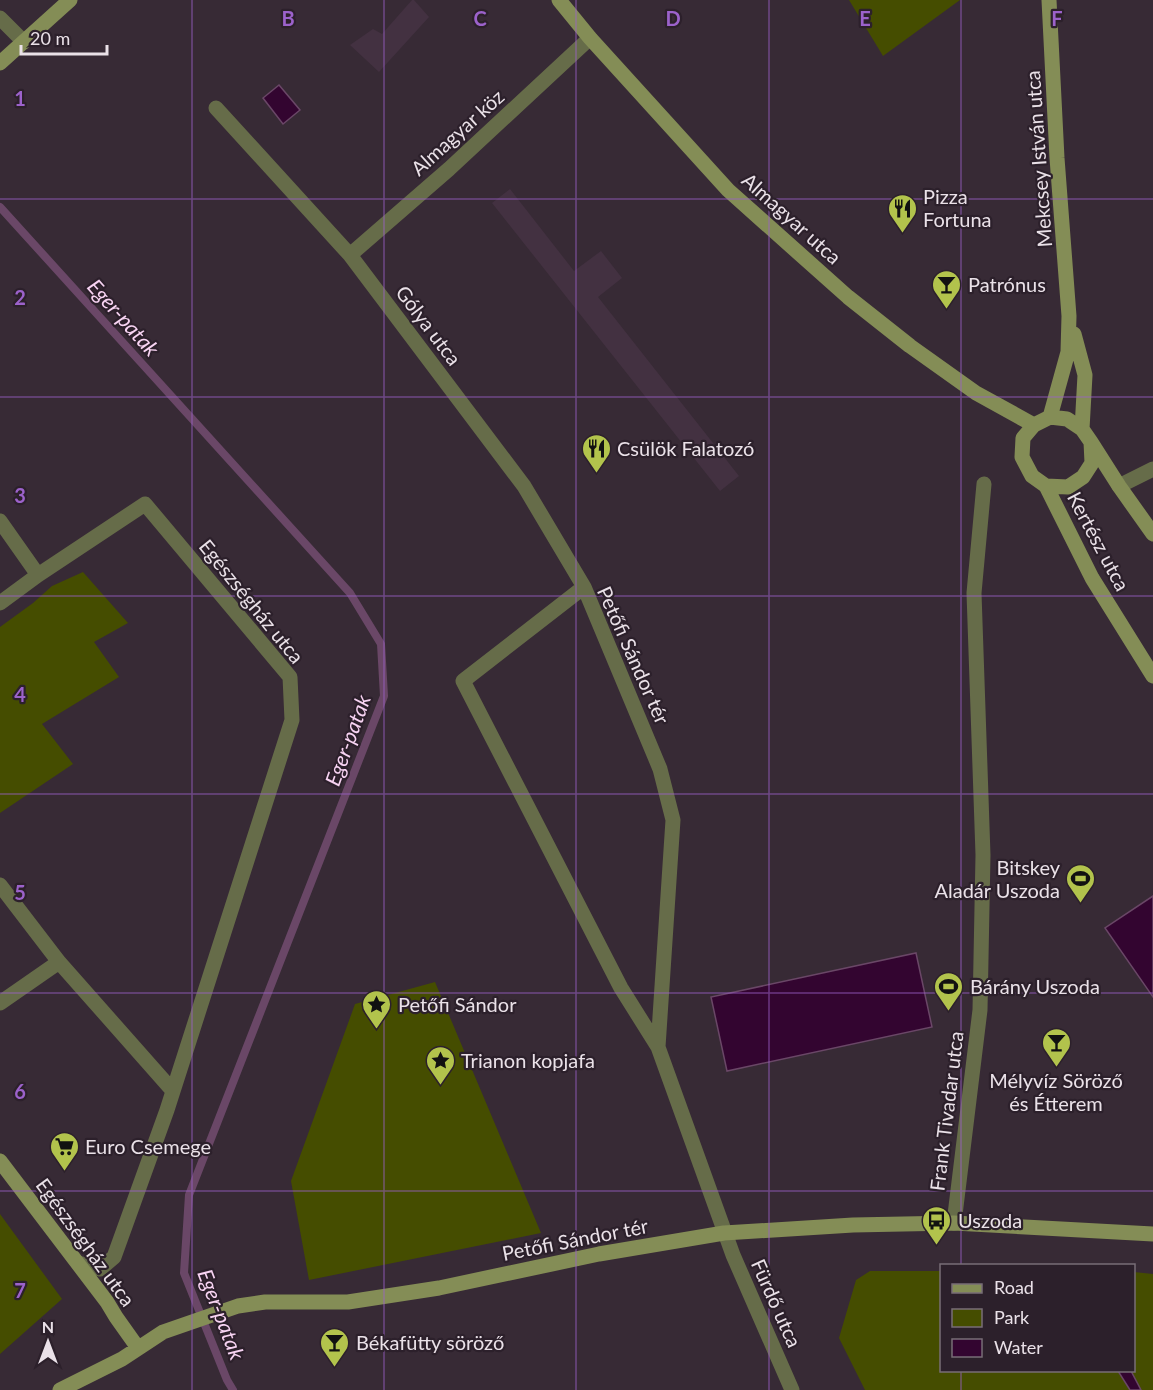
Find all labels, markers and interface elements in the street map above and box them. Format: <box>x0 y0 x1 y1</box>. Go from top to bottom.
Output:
text: B <box>281 6 295 30</box>
text: C <box>473 6 487 30</box>
text: D <box>665 6 681 30</box>
text: E <box>859 6 871 30</box>
text: F <box>1051 6 1063 30</box>
scale bar <box>21 18 106 56</box>
text: 20 m <box>30 27 70 49</box>
street label: Mekcsey István utca <box>1020 70 1056 248</box>
street label: Almagyar köz <box>406 84 508 180</box>
text: 1 <box>14 86 26 110</box>
street label: Almagyar utca <box>738 167 846 269</box>
place label: Pizza Fortuna <box>923 184 991 231</box>
restaurant icon: Pizza Fortuna <box>886 192 918 234</box>
bar icon: Patrónus <box>931 268 963 310</box>
place label: Patrónus <box>968 272 1046 296</box>
water label: Eger-patak <box>83 273 166 361</box>
street label: Gólya utca <box>391 280 467 370</box>
text: 2 <box>14 285 26 309</box>
restaurant icon: Csülök Falatozó <box>580 432 612 474</box>
place label: Csülök Falatozó <box>617 436 754 460</box>
text: 3 <box>14 483 26 507</box>
street label: Kertész utca <box>1063 487 1135 595</box>
street label: Egészségház utca <box>195 534 309 668</box>
street label: Petőfi Sándor tér <box>593 582 675 728</box>
text: 4 <box>14 682 26 706</box>
water label: Eger-patak <box>319 690 375 789</box>
place label: Bitskey Aladár Uszoda <box>935 855 1061 902</box>
sports icon: Bitskey Aladár Uszoda <box>1065 862 1097 904</box>
text: 5 <box>14 880 26 904</box>
sports icon: Bárány Uszoda <box>933 970 965 1012</box>
place label: Bárány Uszoda <box>970 974 1100 998</box>
place icon: Petőfi Sándor <box>361 988 393 1030</box>
place label: Petőfi Sándor <box>398 992 517 1016</box>
bar icon: Mélyvíz Söröző és Étterem <box>1040 1026 1072 1068</box>
street label: Frank Tivadar utca <box>924 1030 968 1192</box>
place icon: Trianon kopjafa <box>424 1044 456 1086</box>
place label: Trianon kopjafa <box>461 1048 595 1072</box>
place label: Mélyvíz Söröző és Étterem <box>989 1068 1123 1115</box>
text: 6 <box>14 1079 26 1103</box>
supermarket icon: Euro Csemege <box>48 1130 80 1172</box>
place label: Euro Csemege <box>85 1134 211 1158</box>
street label: Egészségház utca <box>32 1173 140 1311</box>
bus stop icon: Uszoda <box>921 1204 953 1246</box>
place label: Uszoda <box>958 1208 1022 1232</box>
street label: Petőfi Sándor tér <box>500 1213 651 1265</box>
street label: Fürdő utca <box>747 1255 807 1351</box>
legend <box>940 1264 1135 1372</box>
water label: Eger-patak <box>193 1265 251 1364</box>
text: Road <box>994 1276 1034 1298</box>
text: 7 <box>14 1278 26 1302</box>
text: Park <box>994 1306 1030 1328</box>
north arrow <box>18 1312 78 1372</box>
text: N <box>42 1317 54 1336</box>
bar icon: Békafütty söröző <box>319 1326 351 1368</box>
place label: Békafütty söröző <box>356 1330 504 1354</box>
text: Water <box>994 1336 1043 1358</box>

